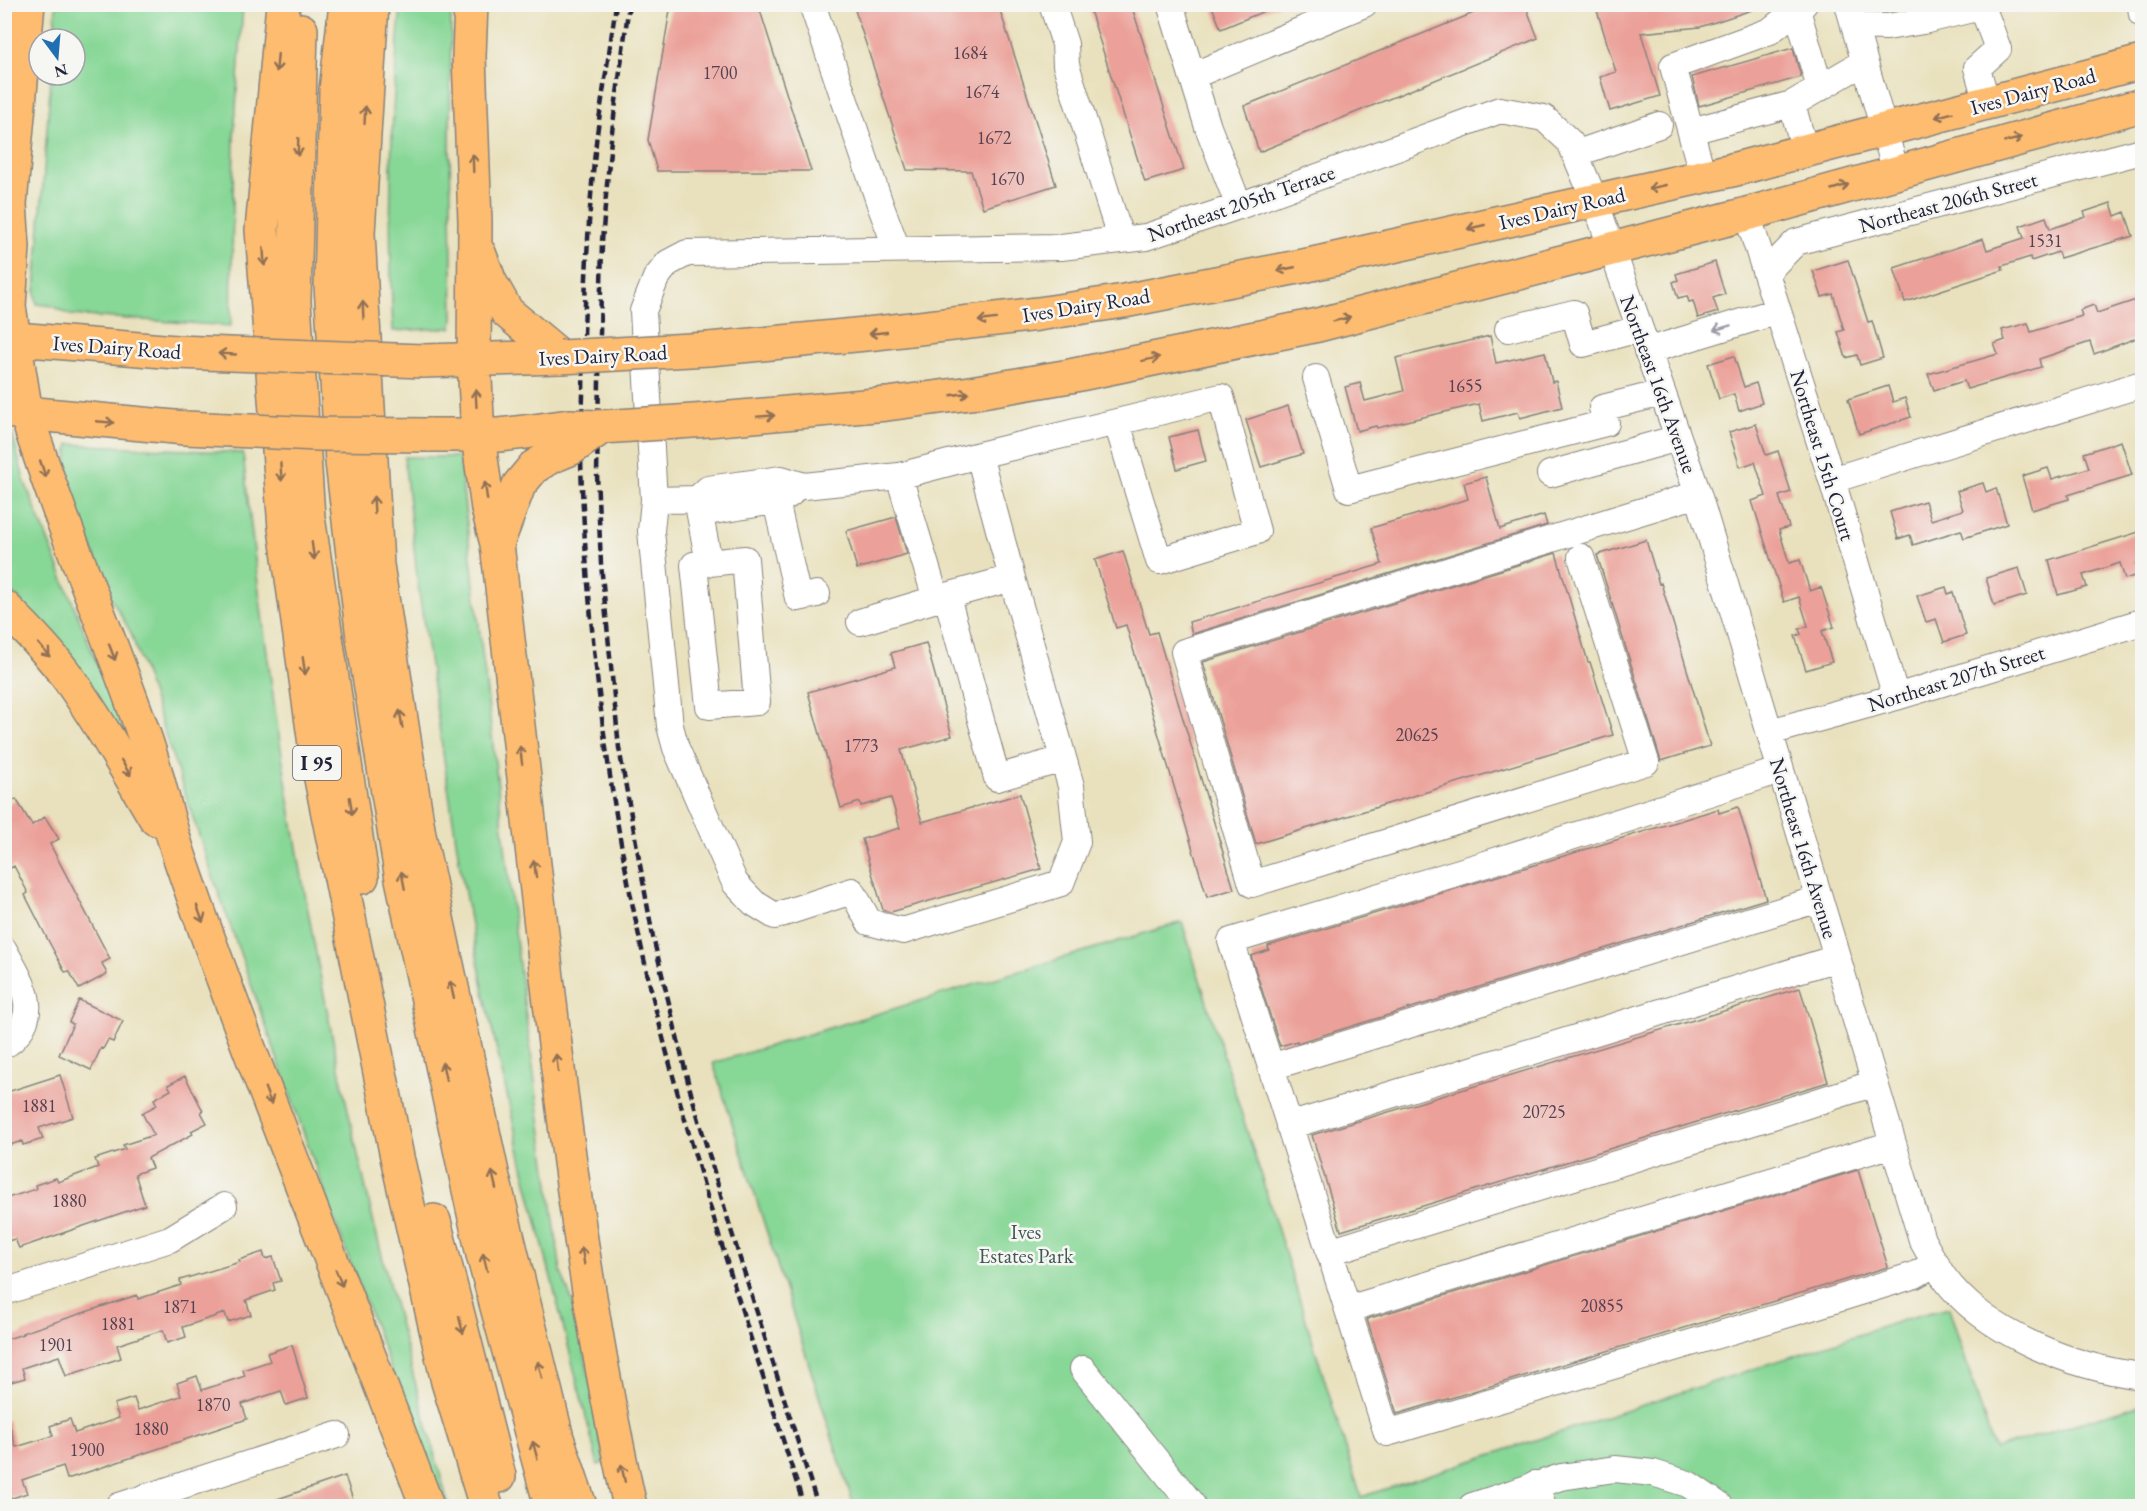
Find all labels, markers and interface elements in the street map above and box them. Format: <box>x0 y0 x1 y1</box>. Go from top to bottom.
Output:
north arrow <box>27 27 87 87</box>
house number: 1684 <box>953 41 988 64</box>
one-way arrow <box>271 52 282 72</box>
text: N <box>52 59 70 83</box>
house number: 1700 <box>703 61 738 84</box>
street label: Ives Dairy Road <box>1967 61 2099 121</box>
house number: 1674 <box>965 80 1000 103</box>
one-way arrow <box>360 106 371 126</box>
one-way arrow <box>1935 109 1954 121</box>
house number: 1672 <box>977 126 1012 149</box>
one-way arrow <box>2003 134 2022 145</box>
one-way arrow <box>292 136 303 156</box>
one-way arrow <box>467 154 478 174</box>
street label: Northeast 205th Terrace <box>1144 158 1338 248</box>
street label: Northeast 206th Street <box>1856 165 2041 239</box>
house number: 1670 <box>990 167 1025 190</box>
street label: Ives Dairy Road <box>1496 180 1628 236</box>
one-way arrow <box>1830 181 1849 193</box>
one-way arrow <box>1647 182 1667 193</box>
one-way arrow <box>1467 222 1486 234</box>
house number: 1531 <box>2028 229 2062 252</box>
one-way arrow <box>259 247 270 266</box>
one-way arrow <box>1277 264 1296 275</box>
street label: Ives Dairy Road <box>1020 282 1152 328</box>
street label: Northeast 16th Avenue <box>1614 291 1704 477</box>
one-way arrow <box>357 300 368 320</box>
one-way arrow <box>1332 312 1351 324</box>
one-way arrow <box>978 315 997 326</box>
one-way arrow <box>1713 323 1732 334</box>
one-way arrow <box>868 328 888 339</box>
street label: Ives Dairy Road <box>52 329 183 365</box>
street label: Ives Dairy Road <box>538 338 668 372</box>
one-way arrow <box>217 348 237 359</box>
one-way arrow <box>1141 353 1161 364</box>
street label: Northeast 15th Court <box>1784 366 1862 544</box>
house number: 1655 <box>1448 374 1482 397</box>
one-way arrow <box>470 389 481 409</box>
one-way arrow <box>949 389 969 400</box>
one-way arrow <box>755 410 775 421</box>
one-way arrow <box>94 417 114 428</box>
one-way arrow <box>39 459 50 478</box>
one-way arrow <box>276 462 287 482</box>
one-way arrow <box>480 481 491 501</box>
one-way arrow <box>368 495 379 515</box>
one-way arrow <box>308 540 319 560</box>
street label: Northeast 207th Street <box>1864 638 2048 718</box>
one-way arrow <box>37 642 51 657</box>
one-way arrow <box>107 642 118 660</box>
one-way arrow <box>299 655 310 675</box>
one-way arrow <box>395 709 406 729</box>
house number: 20625 <box>1395 723 1439 746</box>
house number: 1773 <box>844 734 878 757</box>
road number: I 95 <box>293 746 341 780</box>
one-way arrow <box>515 746 526 765</box>
street label: Northeast 16th Avenue <box>1764 754 1844 942</box>
one-way arrow <box>120 759 132 776</box>
one-way arrow <box>346 796 357 815</box>
one-way arrow <box>529 860 540 880</box>
one-way arrow <box>397 871 408 891</box>
one-way arrow <box>196 904 207 923</box>
one-way arrow <box>446 980 458 999</box>
one-way arrow <box>552 1054 563 1073</box>
one-way arrow <box>437 1062 449 1081</box>
one-way arrow <box>264 1087 275 1105</box>
house number: 1881 <box>22 1094 56 1117</box>
house number: 20725 <box>1522 1100 1566 1123</box>
one-way arrow <box>488 1171 499 1190</box>
house number: 1880 <box>52 1189 87 1212</box>
park label: Ives Estates Park <box>978 1218 1075 1269</box>
one-way arrow <box>577 1247 588 1267</box>
one-way arrow <box>479 1253 490 1272</box>
one-way arrow <box>334 1268 345 1287</box>
house number: 20855 <box>1580 1294 1624 1317</box>
house number: 1871 <box>163 1295 197 1318</box>
house number: 1881 <box>101 1312 135 1335</box>
one-way arrow <box>455 1315 467 1334</box>
house number: 1901 <box>39 1333 73 1356</box>
one-way arrow <box>534 1360 546 1379</box>
house number: 1870 <box>196 1393 231 1416</box>
house number: 1880 <box>134 1417 169 1440</box>
house number: 1900 <box>70 1438 105 1461</box>
one-way arrow <box>529 1441 541 1460</box>
one-way arrow <box>616 1464 628 1483</box>

